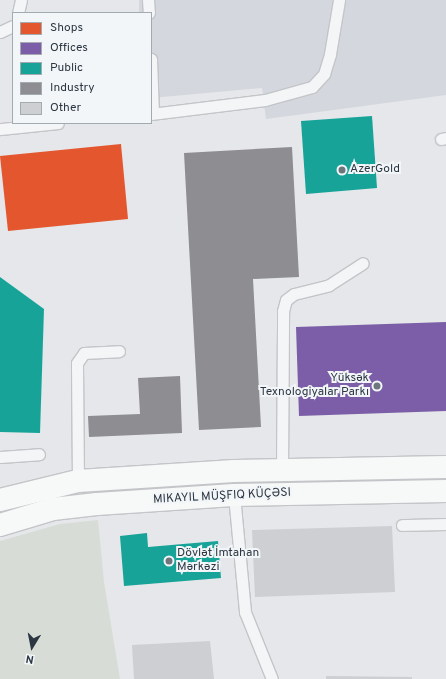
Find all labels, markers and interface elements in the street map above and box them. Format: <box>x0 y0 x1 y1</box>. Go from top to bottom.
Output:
legend <box>12 12 152 124</box>
text: Shops <box>50 20 83 36</box>
text: Offices <box>50 40 88 56</box>
text: Public <box>50 60 83 76</box>
text: Industry <box>50 80 95 96</box>
text: Other <box>50 100 81 116</box>
place label: AzerGold <box>350 163 400 177</box>
marker: AzerGold <box>337 165 347 175</box>
place label: Yüksək Texnologiyalar Parkı <box>260 372 369 400</box>
marker: Yüksək Texnologiyalar Parkı <box>372 381 382 391</box>
street label: MIKAYIL MÜŞFIQ KÜÇƏSI <box>153 486 291 508</box>
place label: Dövlət İmtahan Mərkəzi <box>177 547 259 575</box>
marker: Dövlət İmtahan Mərkəzi <box>164 556 174 566</box>
north arrow <box>12 627 52 667</box>
text: N <box>25 651 35 666</box>

